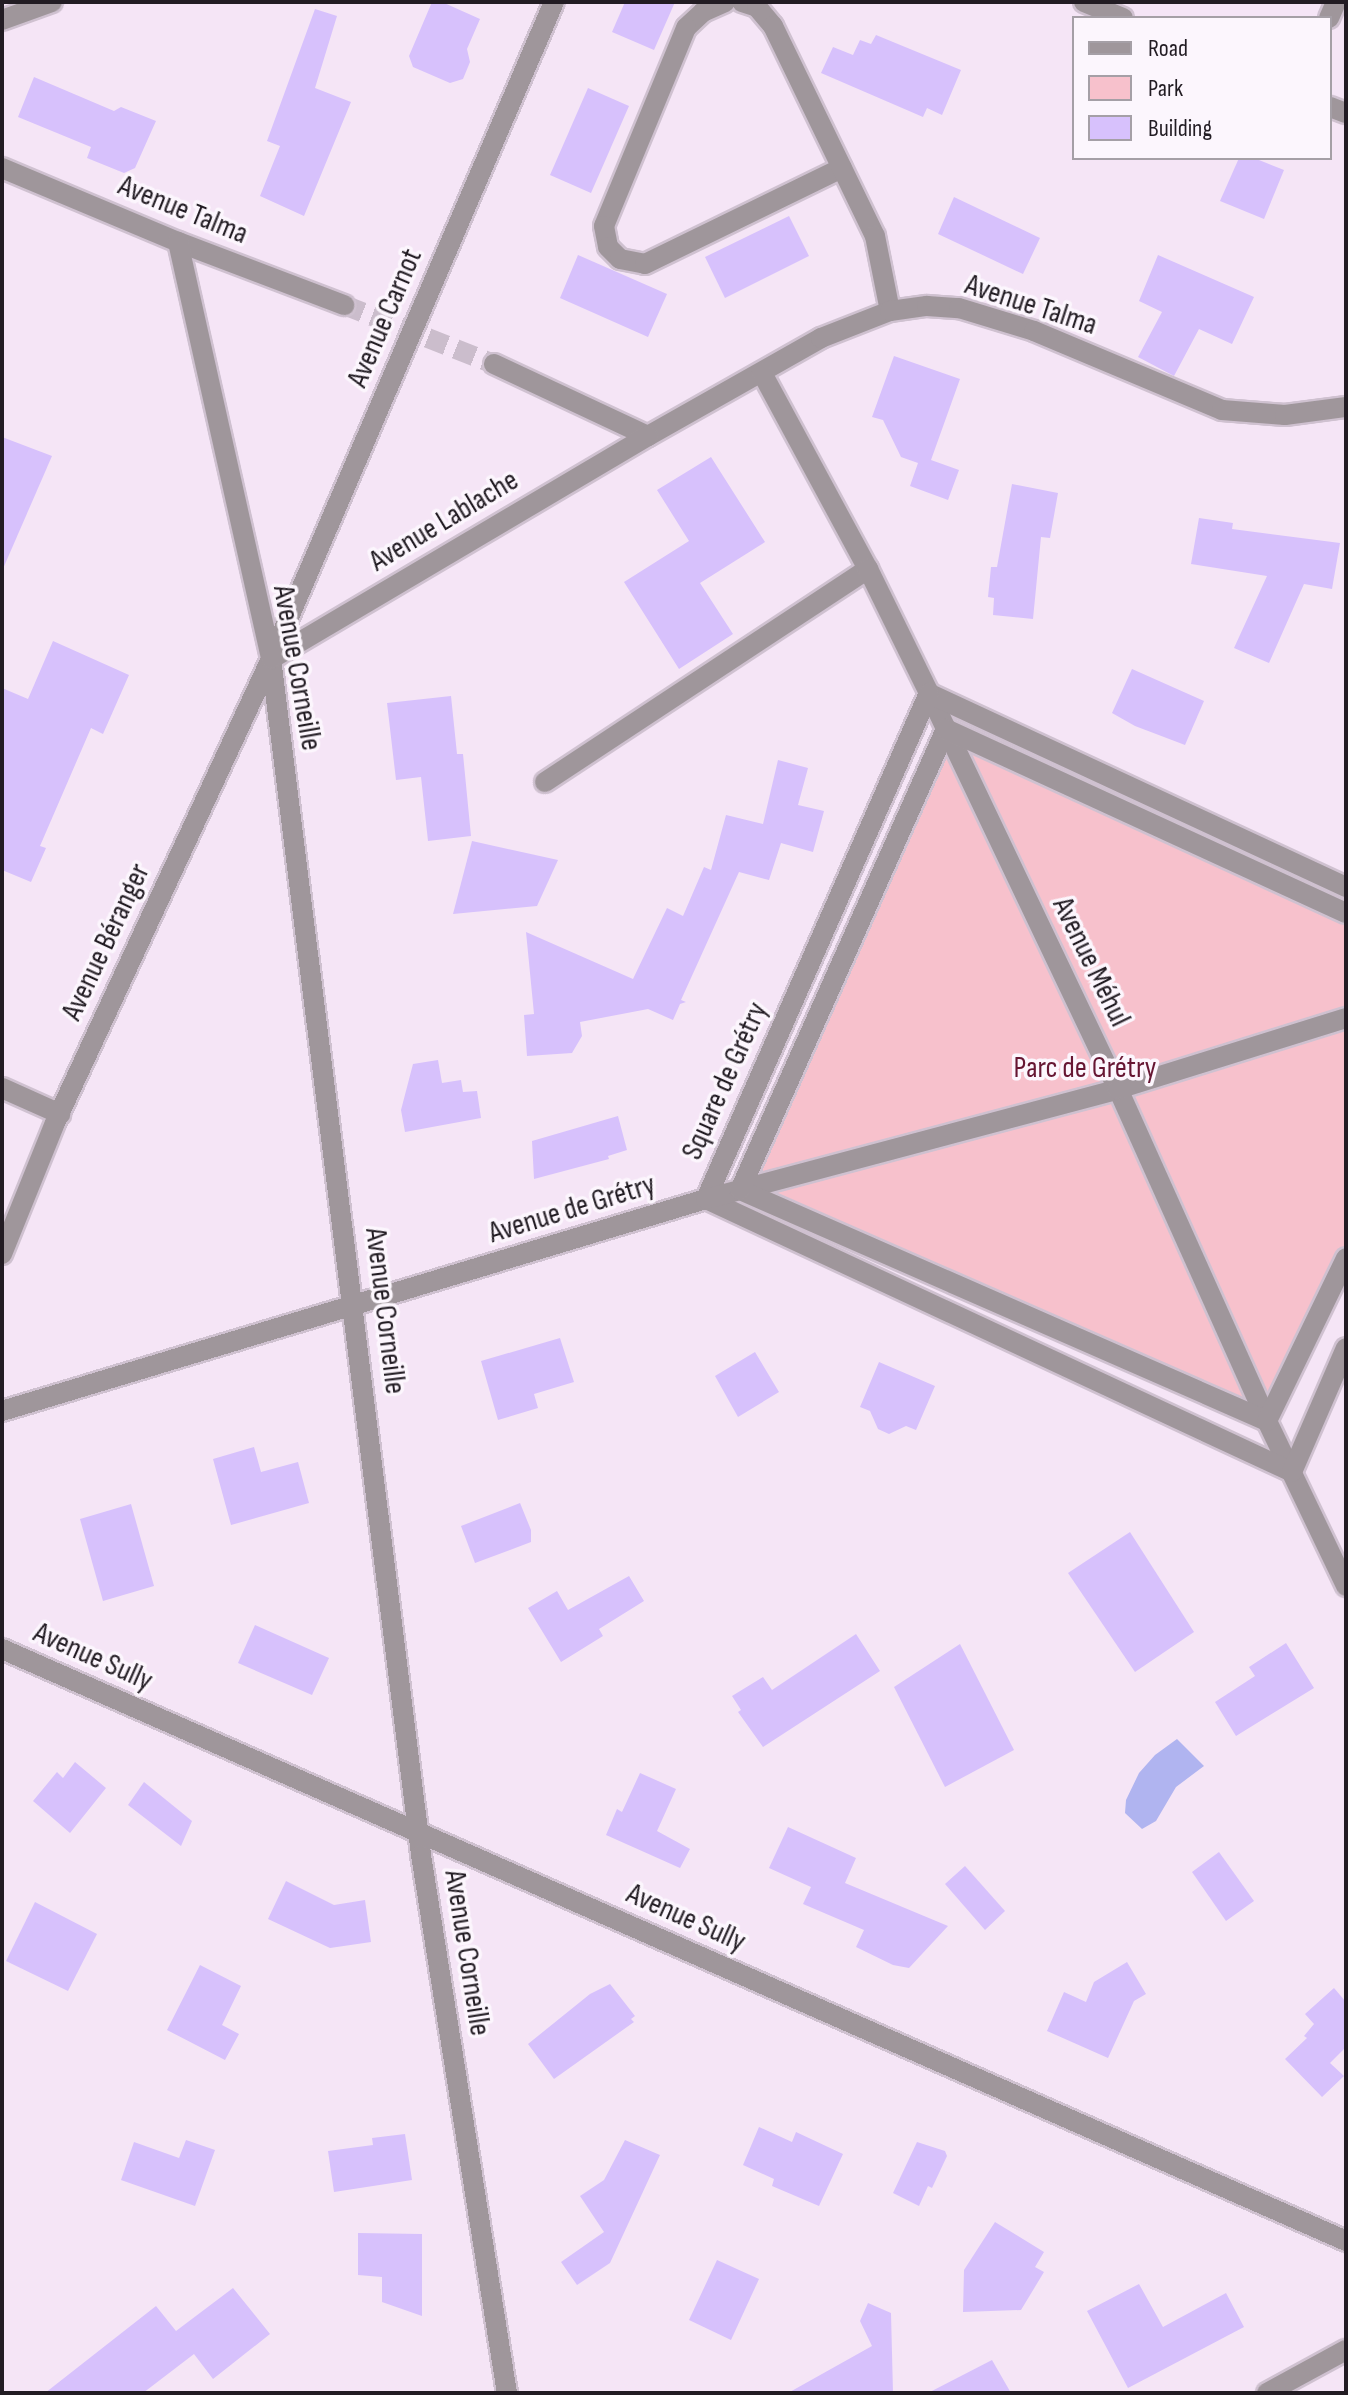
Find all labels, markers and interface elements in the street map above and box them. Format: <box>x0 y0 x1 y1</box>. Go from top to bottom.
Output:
legend <box>1072 16 1332 160</box>
text: Road <box>1148 34 1188 63</box>
text: Park <box>1148 74 1183 103</box>
text: Building <box>1148 114 1212 143</box>
street label: Avenue Talma <box>113 168 253 252</box>
street label: Avenue Carnot <box>340 243 430 393</box>
street label: Avenue Talma <box>961 267 1101 343</box>
street label: Avenue Lablache <box>363 463 525 579</box>
street label: Avenue Corneille <box>265 583 329 753</box>
street label: Avenue Béranger <box>54 858 158 1026</box>
street label: Avenue Méhul <box>1044 892 1138 1032</box>
street label: Square de Grétry <box>674 997 776 1165</box>
park label: Parc de Grétry <box>1014 1050 1156 1086</box>
street label: Avenue de Grétry <box>484 1167 660 1251</box>
street label: Avenue Corneille <box>357 1226 413 1396</box>
street label: Avenue Sully <box>28 1615 158 1699</box>
street label: Avenue Corneille <box>436 1868 498 2038</box>
street label: Avenue Sully <box>621 1876 751 1960</box>

